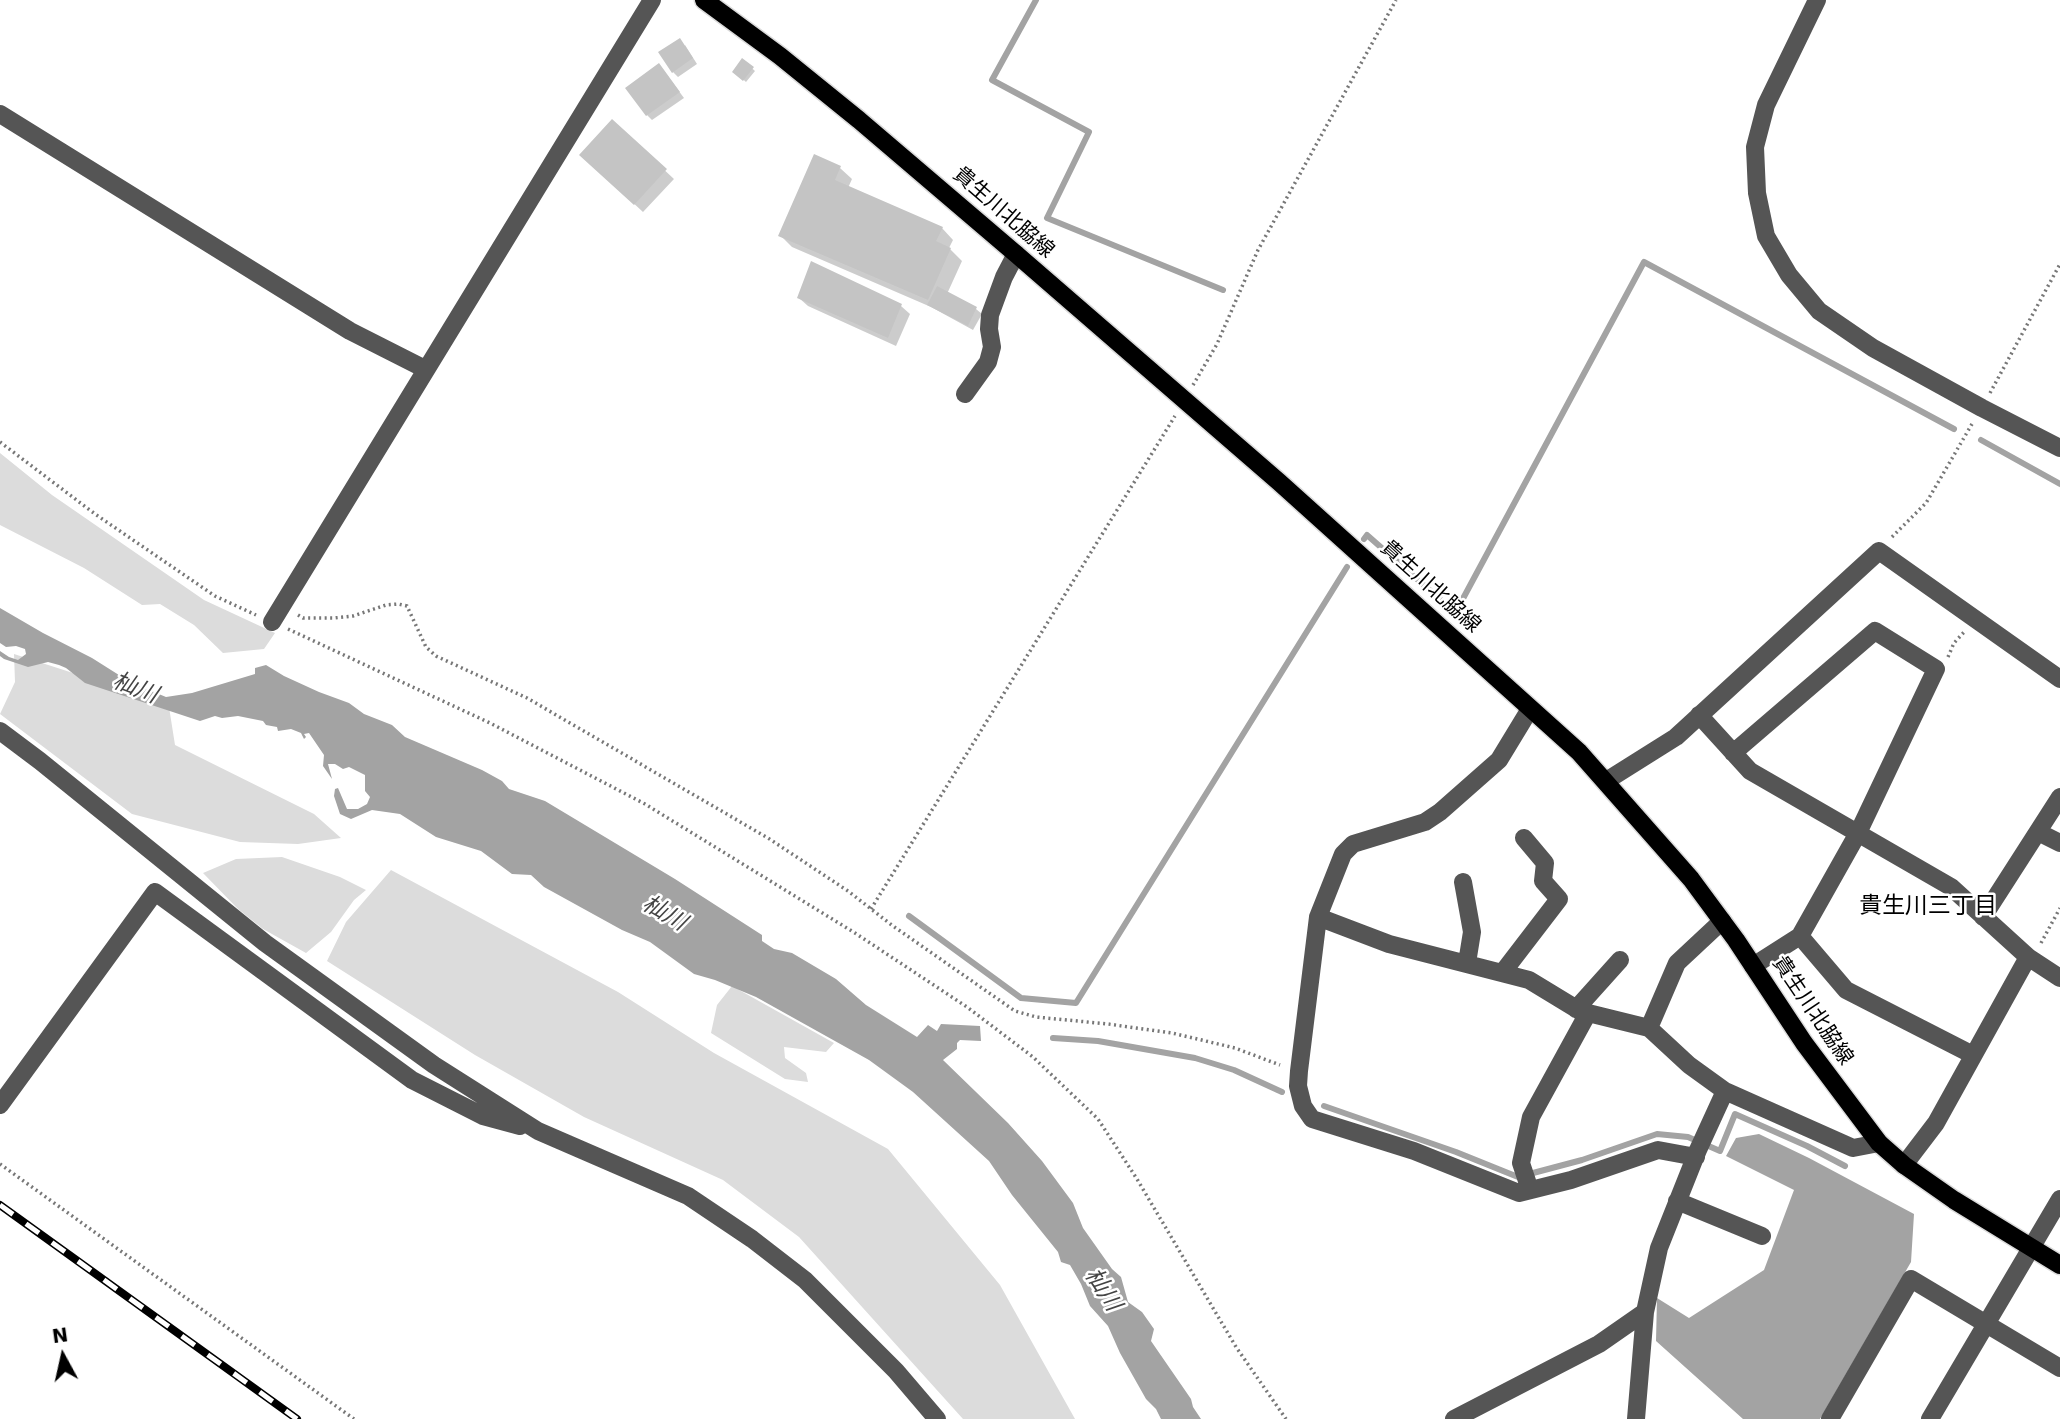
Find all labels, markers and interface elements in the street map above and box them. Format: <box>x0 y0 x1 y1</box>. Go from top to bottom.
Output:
street label: 貴生川北脇線 <box>947 162 1059 264</box>
street label: 貴生川北脇線 <box>1375 535 1485 639</box>
water label: 杣川 <box>109 668 161 710</box>
water label: 杣川 <box>637 891 691 937</box>
district label: 貴生川三丁目 <box>1859 893 1997 921</box>
street label: 貴生川北脇線 <box>1766 952 1858 1070</box>
water label: 杣川 <box>1078 1263 1126 1317</box>
north arrow <box>28 1321 98 1391</box>
text: N <box>51 1323 69 1347</box>

